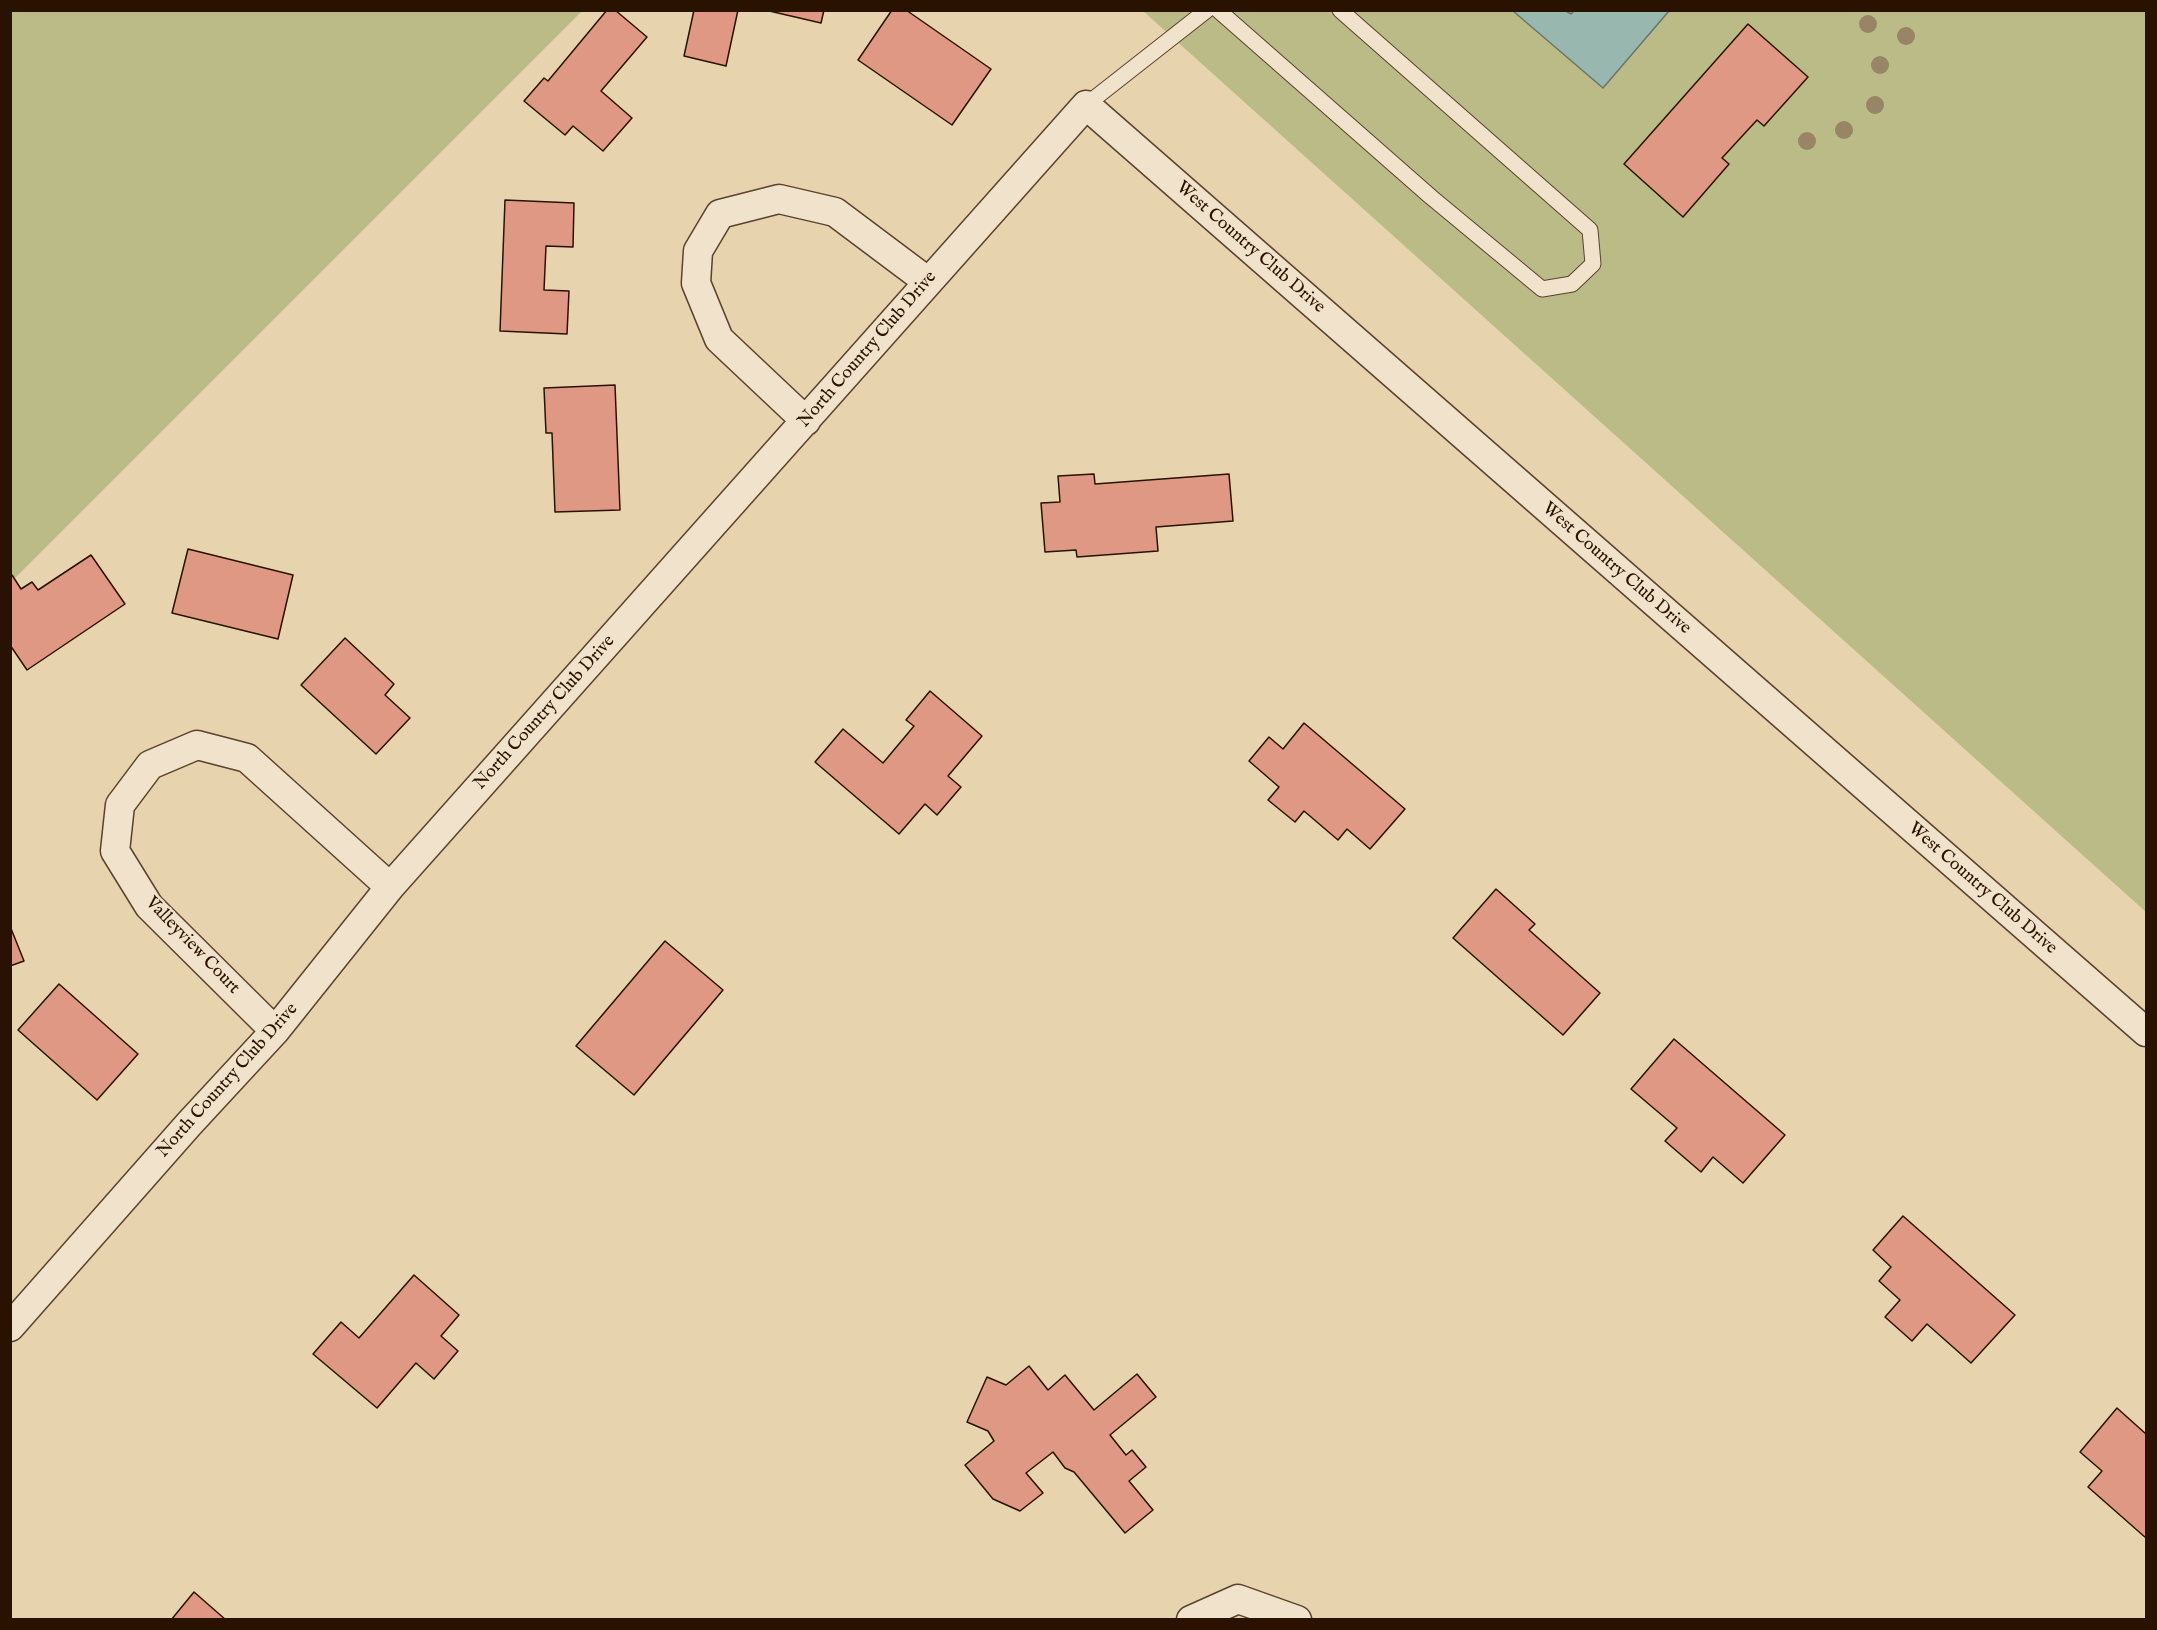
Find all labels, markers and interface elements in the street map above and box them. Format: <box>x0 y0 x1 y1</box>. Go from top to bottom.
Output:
street label: West Country Club Drive <box>1171 177 1329 319</box>
street label: North Country Club Drive <box>794 267 942 433</box>
street label: West Country Club Drive <box>1537 498 1695 640</box>
street label: North Country Club Drive <box>470 631 620 795</box>
street label: West Country Club Drive <box>1903 818 2061 960</box>
street label: Valleyview Court <box>140 893 244 999</box>
street label: North Country Club Drive <box>153 999 303 1163</box>

